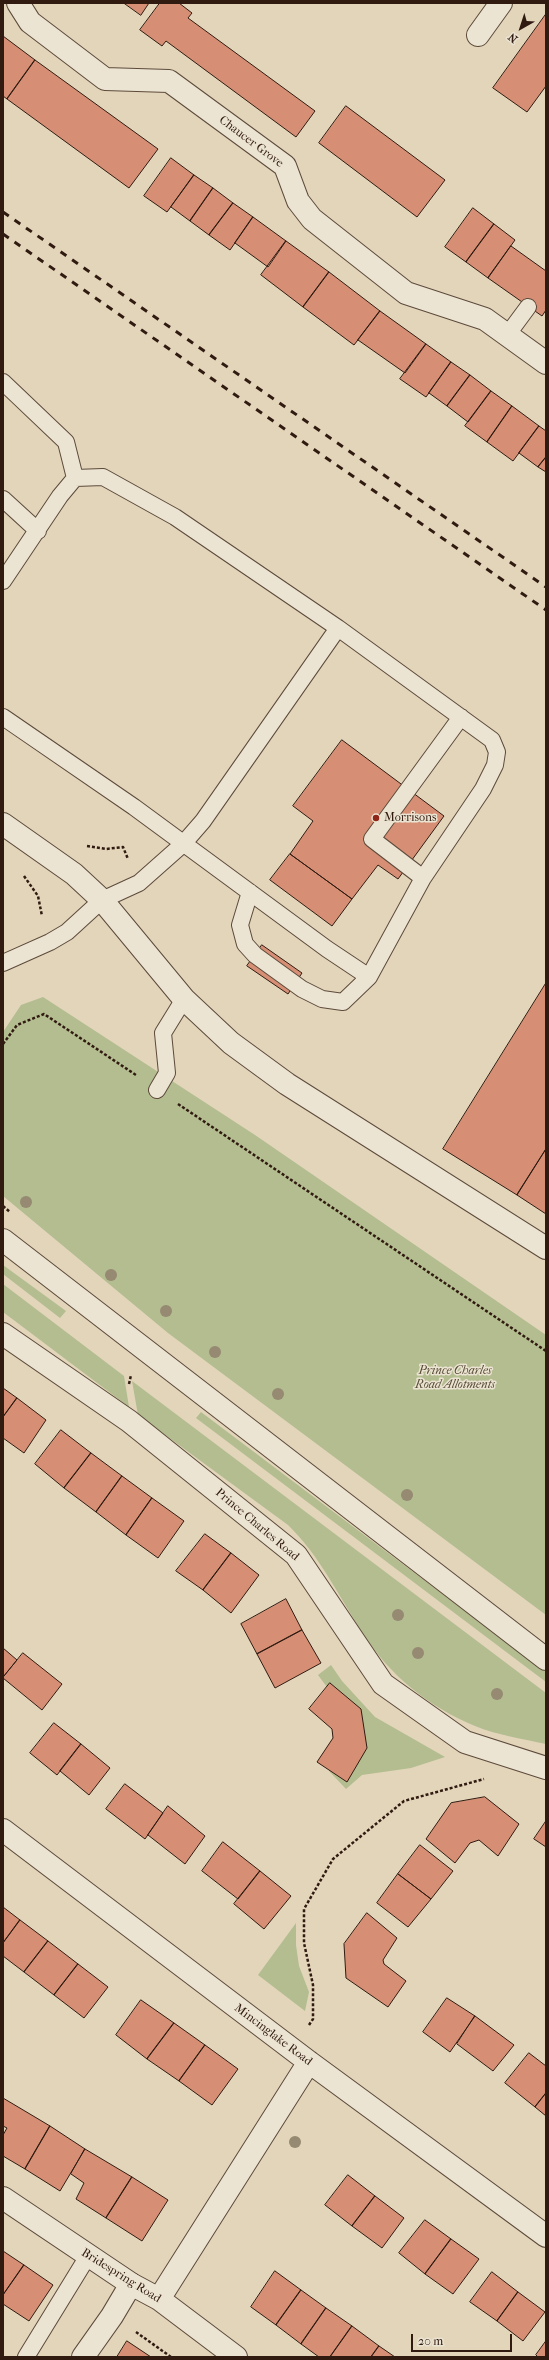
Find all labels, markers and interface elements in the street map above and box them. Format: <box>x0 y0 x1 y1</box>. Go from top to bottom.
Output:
north arrow <box>501 8 541 48</box>
text: N <box>506 30 520 45</box>
street label: Chaucer Grove <box>216 113 286 171</box>
place label: Morrisons <box>384 811 436 825</box>
marker: Morrisons <box>371 813 381 823</box>
park label: Prince Charles Road Allotments <box>415 1364 495 1392</box>
street label: Prince Charles Road <box>212 1486 302 1564</box>
street label: Mincinglake Road <box>231 2001 315 2069</box>
street label: Bridespring Road <box>79 2246 163 2306</box>
scale bar <box>413 2326 514 2352</box>
text: 20 m <box>418 2334 443 2348</box>

